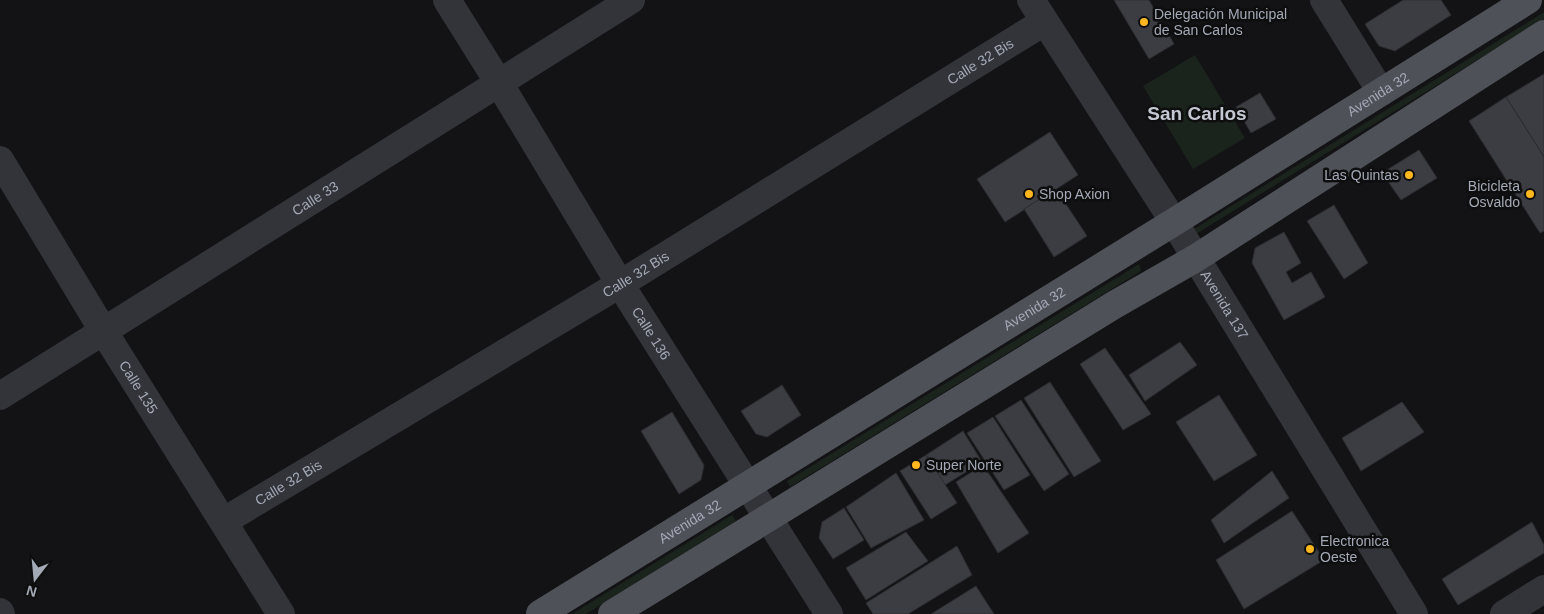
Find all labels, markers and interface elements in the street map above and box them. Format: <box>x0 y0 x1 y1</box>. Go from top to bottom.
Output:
place label: Delegación Municipal de San Carlos <box>1154 6 1287 38</box>
marker: Delegación Municipal de San Carlos <box>1138 16 1150 28</box>
street label: Calle 32 Bis <box>944 35 1016 88</box>
street label: Avenida 32 <box>1344 69 1412 120</box>
district label: San Carlos <box>1147 103 1247 124</box>
place label: Las Quintas <box>1324 167 1399 183</box>
marker: Las Quintas <box>1403 169 1415 181</box>
street label: Calle 33 <box>289 178 341 219</box>
place label: Bicicleta Osvaldo <box>1468 178 1520 210</box>
place label: Shop Axion <box>1039 186 1110 202</box>
marker: Shop Axion <box>1023 188 1035 200</box>
marker: Bicicleta Osvaldo <box>1524 188 1536 200</box>
street label: Calle 32 Bis <box>600 248 672 301</box>
street label: Avenida 137 <box>1198 267 1252 342</box>
street label: Avenida 32 <box>1000 283 1068 334</box>
street label: Calle 136 <box>629 304 674 363</box>
street label: Calle 135 <box>116 358 161 417</box>
street label: Calle 32 Bis <box>252 456 325 509</box>
place label: Super Norte <box>926 457 1002 473</box>
marker: Super Norte <box>910 459 922 471</box>
street label: Avenida 32 <box>656 496 724 547</box>
place label: Electronica Oeste <box>1320 533 1389 565</box>
marker: Electronica Oeste <box>1304 543 1316 555</box>
north arrow <box>10 554 60 604</box>
text: N <box>24 582 38 601</box>

